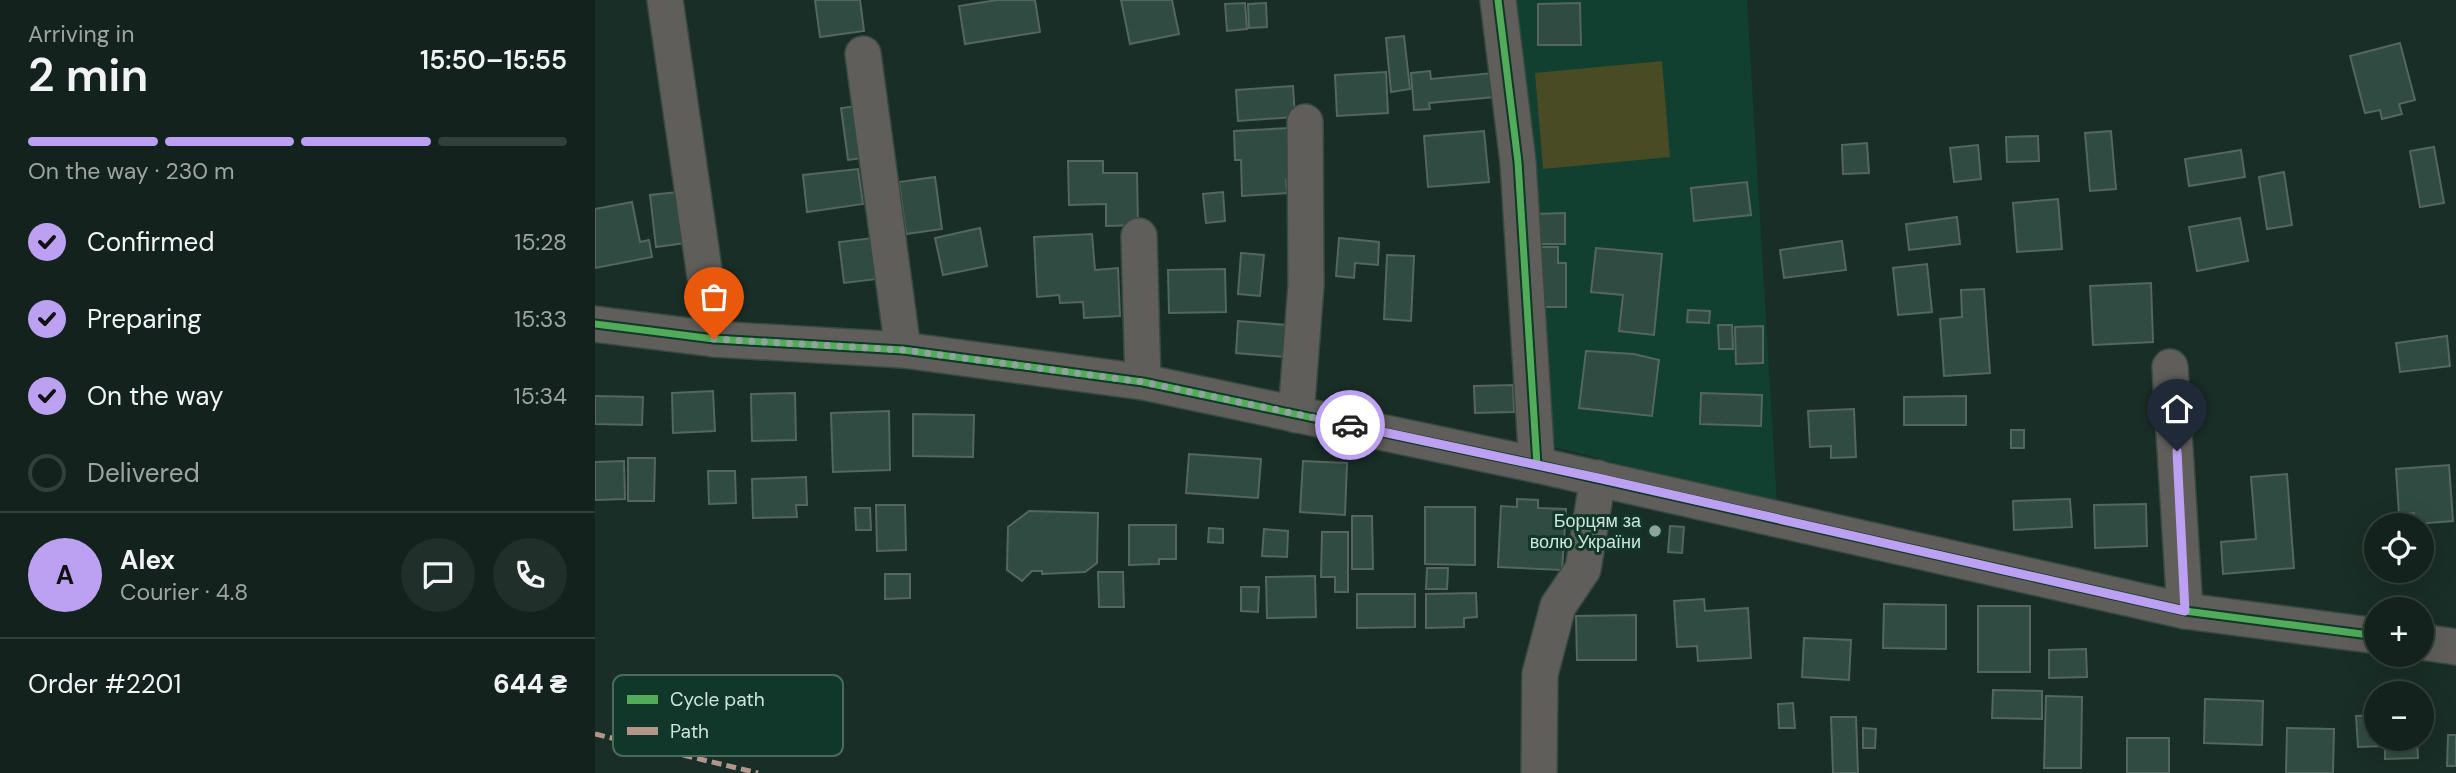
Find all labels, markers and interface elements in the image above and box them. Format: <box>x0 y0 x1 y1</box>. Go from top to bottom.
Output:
text: Arriving in <box>28 19 134 49</box>
text: 15:50–15:55 <box>420 43 567 77</box>
text: 2 min <box>28 45 148 105</box>
text: On the way · 230 m <box>28 156 235 186</box>
icon: check <box>28 223 66 261</box>
text: Confirmed <box>87 225 214 259</box>
text: 15:28 <box>514 227 567 257</box>
pin <box>684 267 744 339</box>
icon: bag <box>695 278 733 316</box>
icon: check <box>28 300 66 338</box>
text: Preparing <box>87 302 202 336</box>
text: 15:33 <box>514 304 567 334</box>
icon: check <box>28 377 66 415</box>
text: On the way <box>87 379 223 413</box>
pin <box>2147 379 2207 451</box>
text: 15:34 <box>514 381 567 411</box>
courier <box>1315 390 1385 460</box>
icon: home <box>2158 390 2196 428</box>
icon: car <box>1331 406 1369 444</box>
text: Delivered <box>87 456 200 490</box>
place label: Борцям за волю України <box>1530 509 1642 554</box>
map controls <box>2364 513 2434 751</box>
button: locate <box>2364 513 2434 583</box>
marker: Борцям за волю України <box>1647 523 1663 539</box>
button: chat <box>401 538 475 612</box>
button: phone <box>493 538 567 612</box>
text: Alex <box>120 543 175 577</box>
text: A <box>56 558 74 592</box>
text: Courier · 4.8 <box>120 577 248 607</box>
button: + <box>2364 597 2434 667</box>
text: Order #2201 <box>28 667 181 701</box>
text: 644 ₴ <box>493 667 567 701</box>
legend <box>613 675 843 756</box>
button: − <box>2364 681 2434 751</box>
text: Cycle path <box>670 687 765 712</box>
text: Path <box>670 719 709 744</box>

